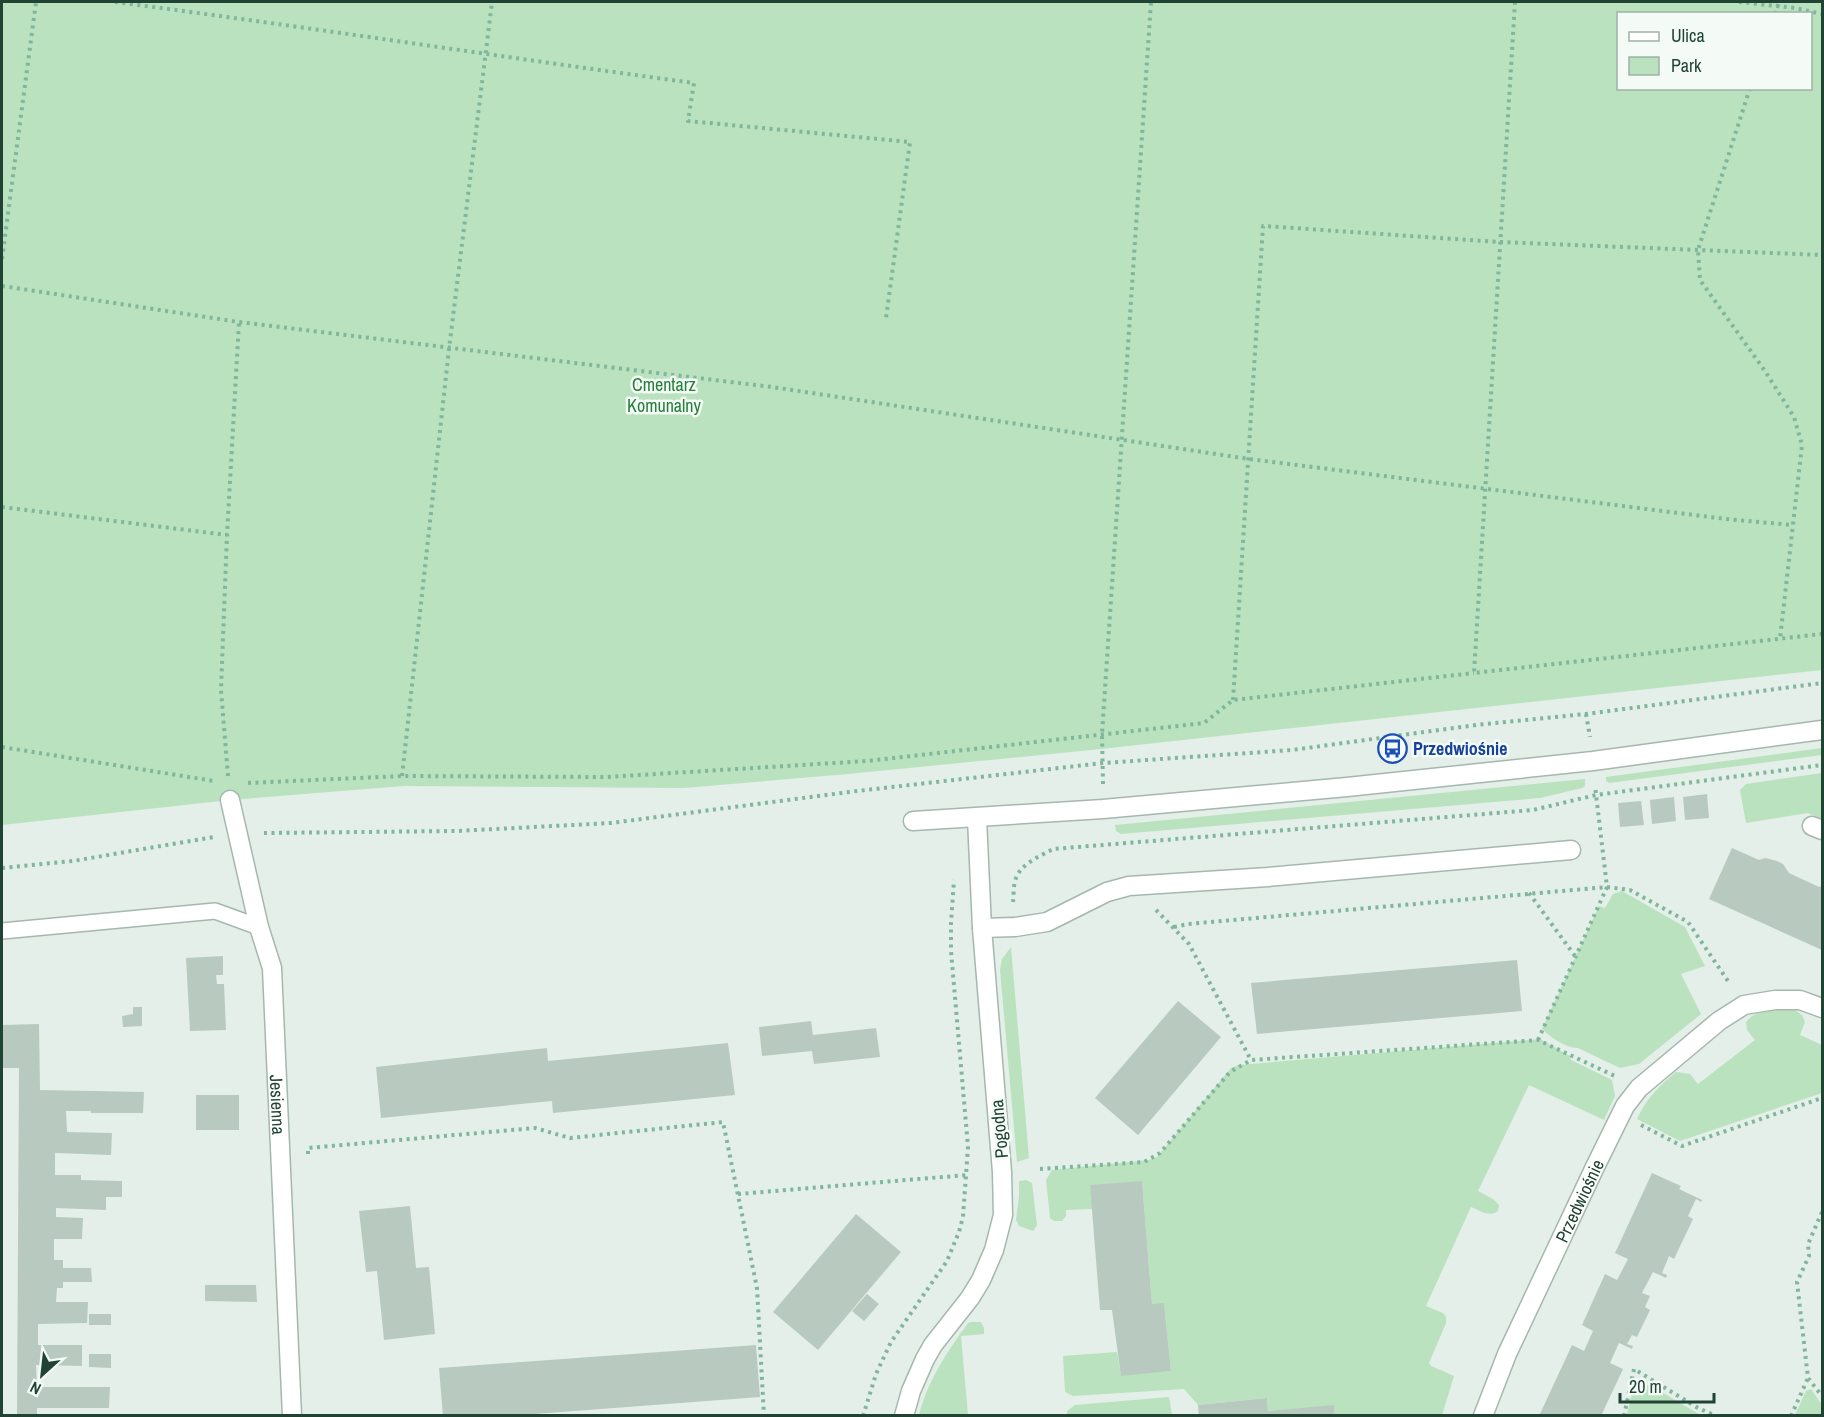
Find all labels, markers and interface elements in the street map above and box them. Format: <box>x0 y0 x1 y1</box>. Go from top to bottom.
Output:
legend <box>1617 12 1812 90</box>
text: Ulica <box>1671 23 1705 48</box>
text: Park <box>1671 53 1702 78</box>
park label: Cmentarz Komunalny <box>627 372 702 418</box>
bus stop icon: Przedwiośnie <box>1376 732 1408 764</box>
place label: Przedwiośnie <box>1413 736 1507 761</box>
street label: Jesienna <box>264 1074 292 1135</box>
street label: Pogodna <box>984 1098 1014 1160</box>
street label: Przedwiośnie <box>1549 1155 1610 1246</box>
north arrow <box>12 1345 72 1405</box>
scale bar <box>1620 1366 1714 1404</box>
text: 20 m <box>1629 1374 1662 1399</box>
text: N <box>26 1376 44 1400</box>

